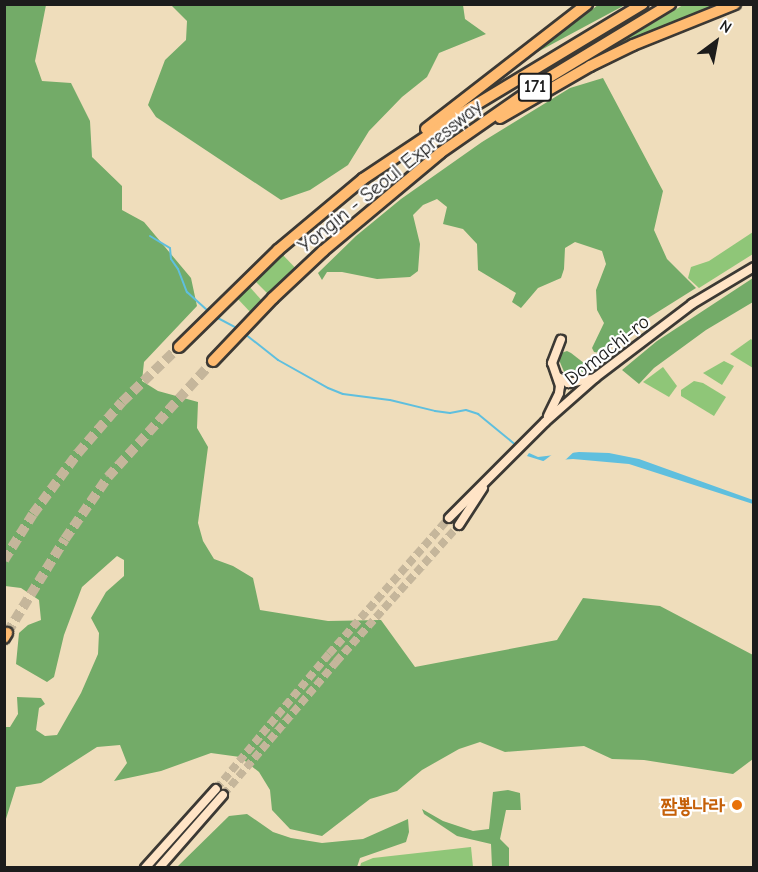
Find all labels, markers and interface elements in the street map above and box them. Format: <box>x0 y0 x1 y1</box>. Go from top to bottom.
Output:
north arrow <box>686 12 746 72</box>
text: N <box>716 16 735 37</box>
road number: 171 <box>517 72 553 102</box>
street label: Yongin - Seoul Expressway <box>293 94 487 258</box>
street label: Domachi-ro <box>560 309 654 391</box>
place label: 짬뽕나라 <box>661 793 725 817</box>
marker: 짬뽕나라 <box>730 798 744 812</box>

